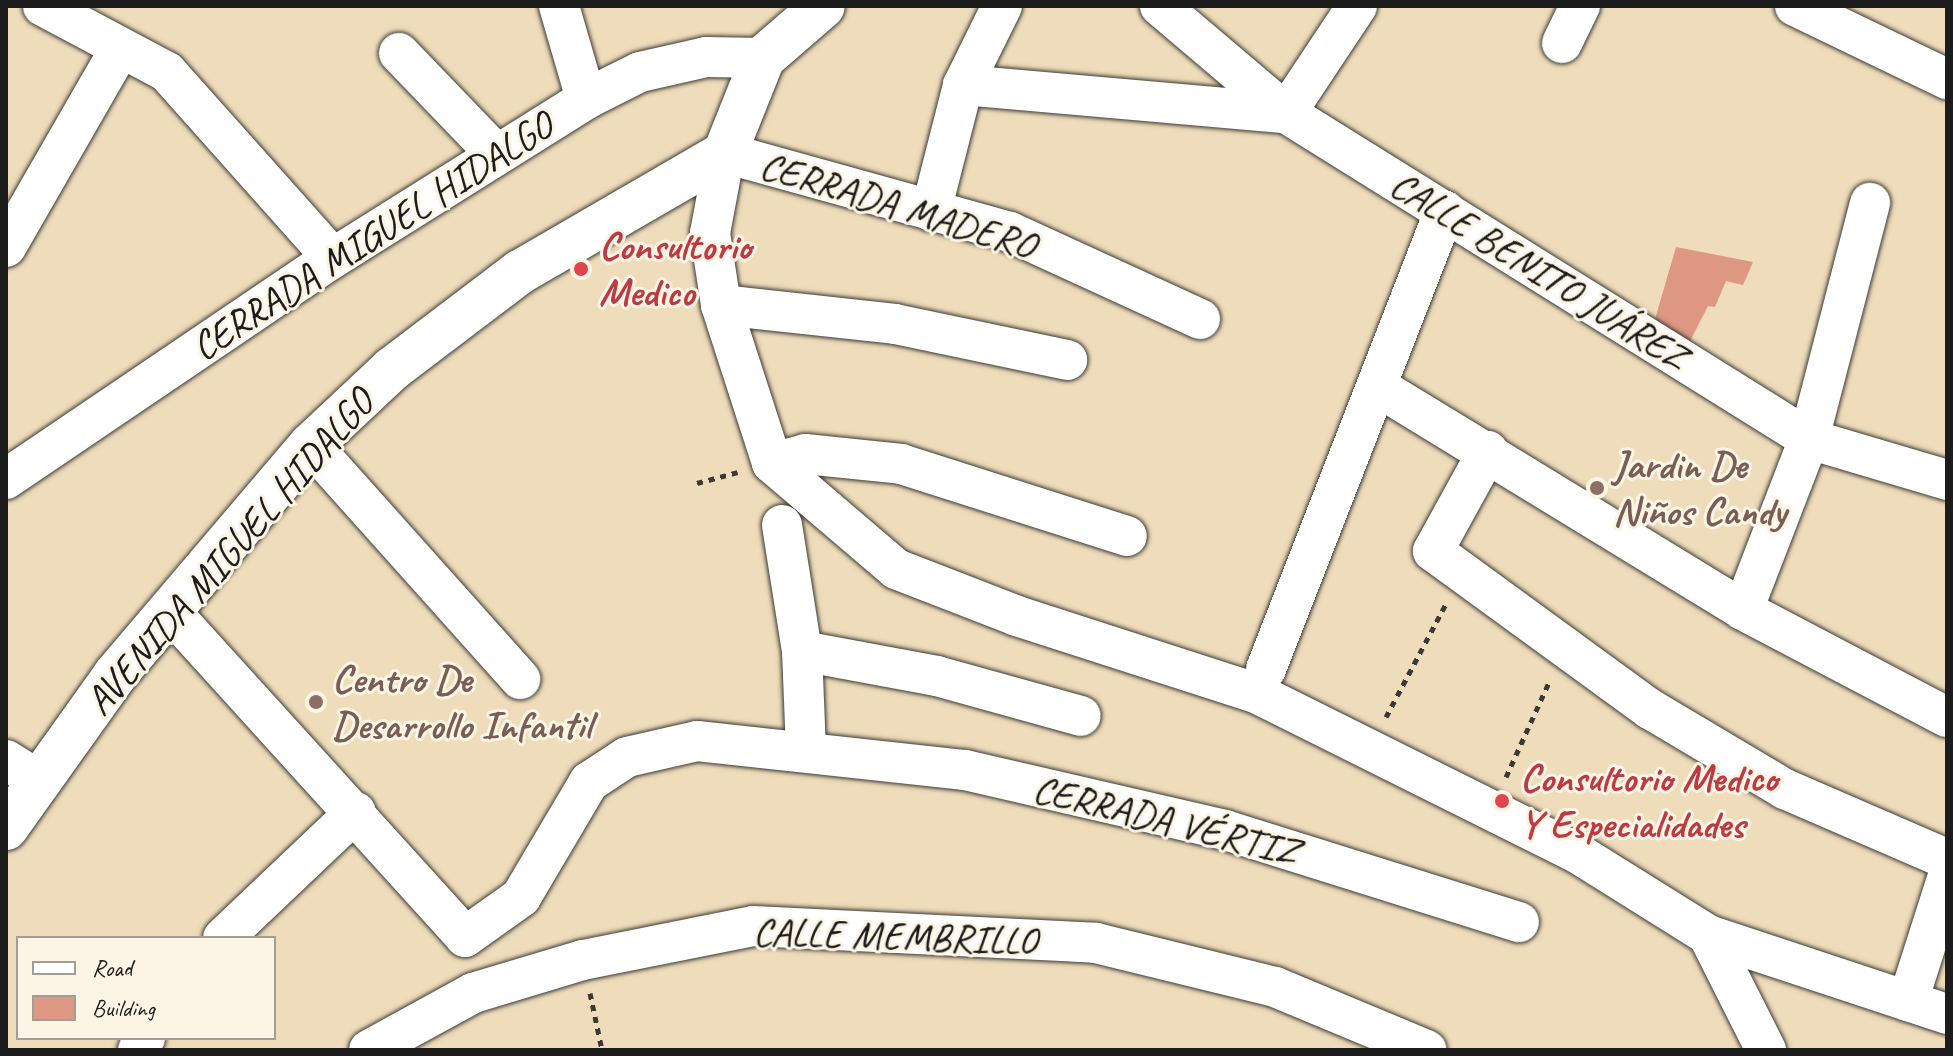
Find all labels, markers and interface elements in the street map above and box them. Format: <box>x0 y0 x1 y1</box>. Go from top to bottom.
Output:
street label: CERRADA MIGUEL HIDALGO <box>184 102 560 370</box>
street label: CERRADA MADERO <box>756 141 1040 269</box>
street label: CALLE BENITO JUÁREZ <box>1382 159 1696 381</box>
place label: Consultorio Medico <box>599 222 751 316</box>
marker: Consultorio Medico <box>570 258 592 280</box>
street label: AVENIDA MIGUEL HIDALGO <box>74 379 384 725</box>
place label: Jardin De Niños Candy <box>1613 441 1788 535</box>
marker: Jardin De Niños Candy <box>1588 479 1606 497</box>
place label: Centro De Desarrollo Infantil <box>332 655 592 749</box>
marker: Centro De Desarrollo Infantil <box>307 693 325 711</box>
place label: Consultorio Medico Y Especialidades <box>1520 754 1777 848</box>
street label: CERRADA VÉRTIZ <box>1029 764 1303 876</box>
marker: Consultorio Medico Y Especialidades <box>1491 790 1513 812</box>
street label: CALLE MEMBRILLO <box>751 907 1039 965</box>
legend <box>16 936 276 1040</box>
text: Road <box>92 953 132 983</box>
text: Building <box>92 993 155 1023</box>

